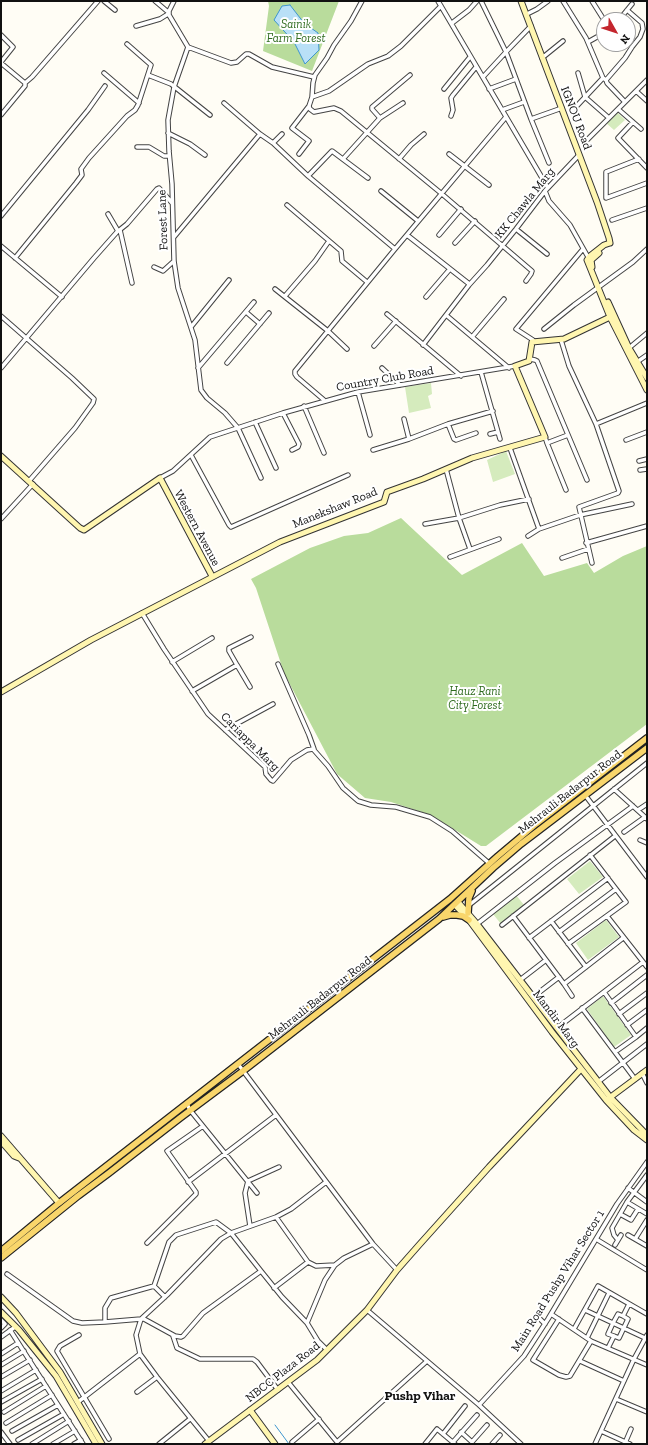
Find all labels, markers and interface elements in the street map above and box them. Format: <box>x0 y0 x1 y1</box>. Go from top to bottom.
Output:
north arrow <box>596 12 636 52</box>
park label: Sainik Farm Forest <box>266 18 326 46</box>
text: N <box>617 32 633 47</box>
street label: IGNOU Road <box>557 84 595 152</box>
street label: KK Chawla Marg <box>492 165 558 241</box>
street label: Forest Lane <box>155 189 171 251</box>
street label: Country Club Road <box>335 363 435 395</box>
street label: Manekshaw Road <box>290 484 380 532</box>
street label: Western Avenue <box>171 487 223 569</box>
park label: Hauz Rani City Forest <box>448 685 502 713</box>
street label: Cariappa Marg <box>218 710 282 774</box>
street label: Mehrauli Badarpur Road <box>516 747 624 837</box>
street label: Mehrauli Badarpur Road <box>266 953 374 1043</box>
street label: Mandir Marg <box>530 987 582 1051</box>
street label: Main Road Pushp Vihar Sector 1 <box>508 1207 608 1355</box>
street label: NBCC Plaza Road <box>243 1339 323 1405</box>
district label: Pushp Vihar <box>384 1388 456 1404</box>

